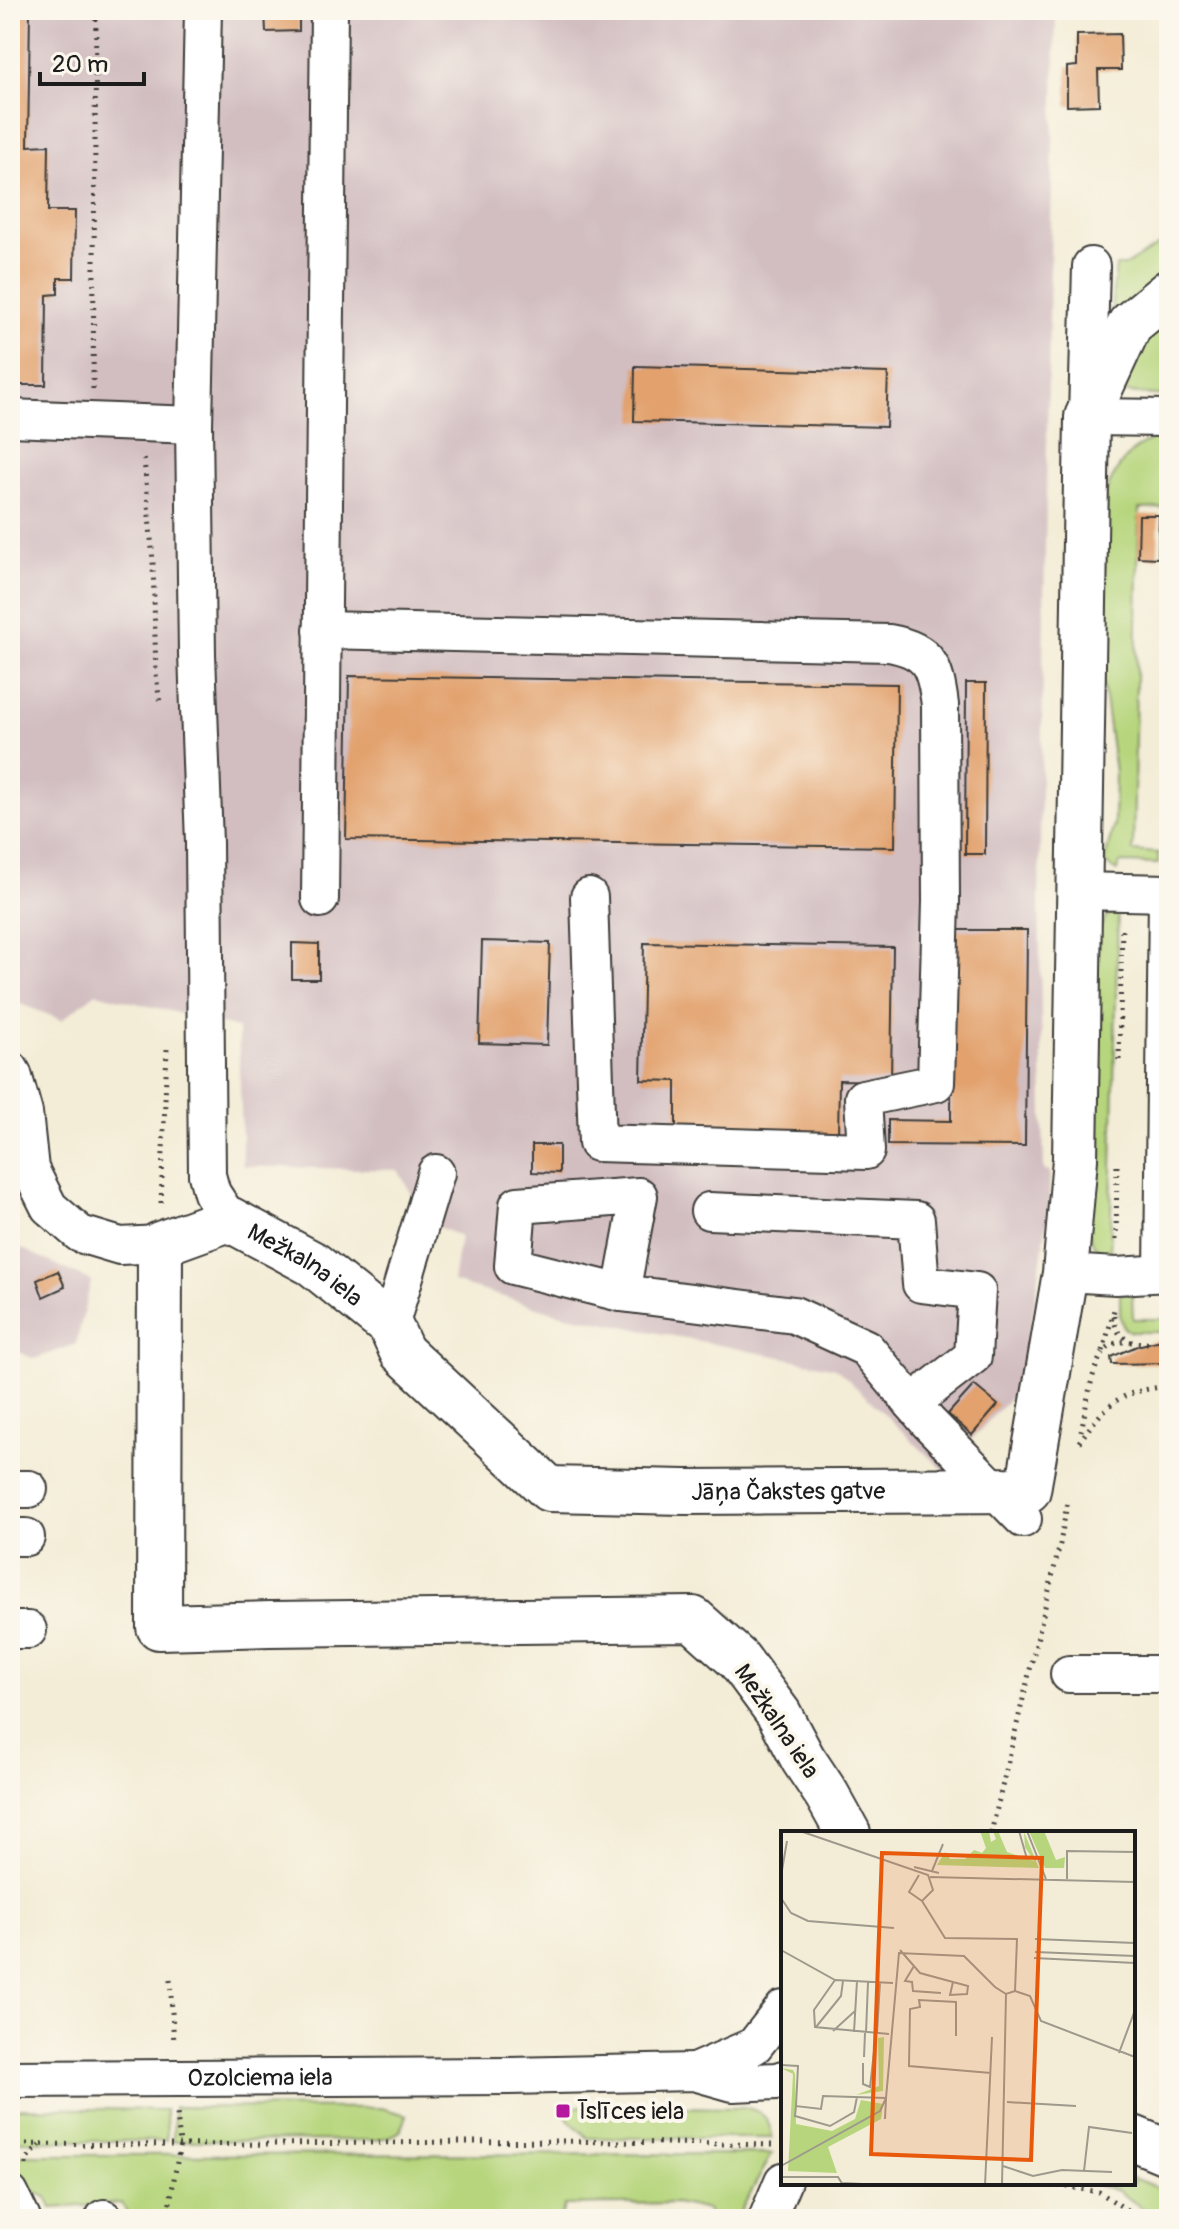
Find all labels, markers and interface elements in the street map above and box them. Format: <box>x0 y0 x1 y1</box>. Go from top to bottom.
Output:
scale bar <box>40 36 144 86</box>
text: 20 m <box>52 50 108 79</box>
street label: Mežkalna iela <box>242 1218 368 1313</box>
street label: Jāņa Čakstes gatve <box>691 1477 886 1507</box>
street label: Mežkalna iela <box>728 1659 825 1784</box>
inset map <box>781 1831 1135 2185</box>
street label: Ozolciema iela <box>187 2063 333 2093</box>
place label: Īslīces iela <box>577 2097 684 2126</box>
marker: Īslīces iela <box>554 2102 572 2120</box>

